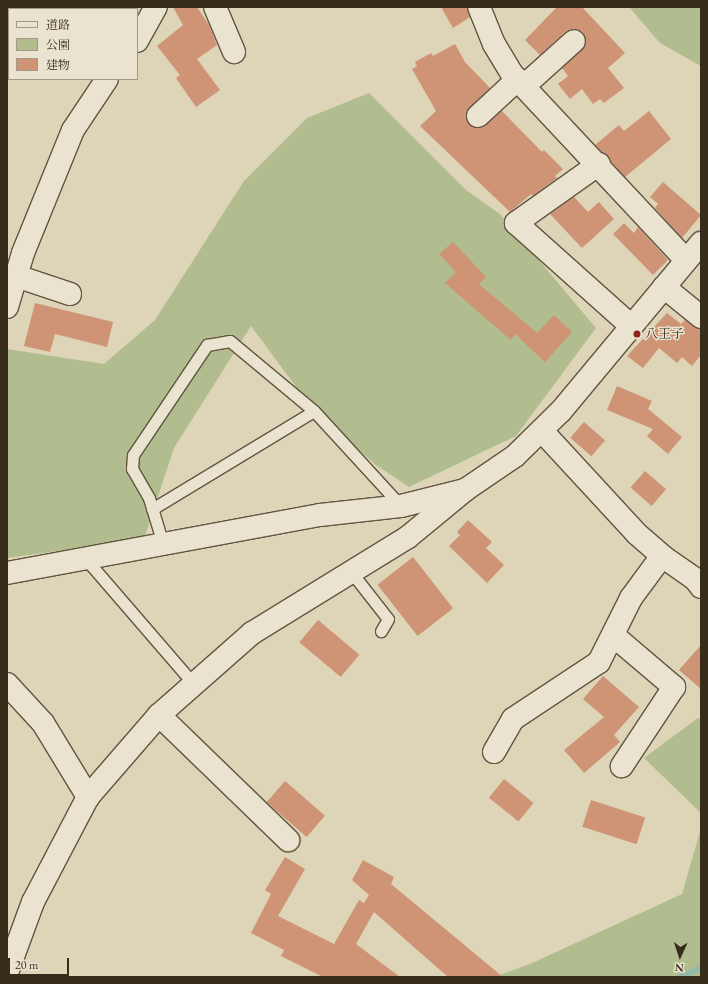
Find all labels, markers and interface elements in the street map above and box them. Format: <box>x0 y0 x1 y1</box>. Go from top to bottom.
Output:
legend <box>8 8 138 80</box>
text: 道路 <box>46 17 70 33</box>
text: 公園 <box>46 37 70 53</box>
text: 建物 <box>46 57 70 73</box>
place label: 八王子 <box>645 326 684 342</box>
marker: 八王子 <box>632 329 642 339</box>
north arrow <box>660 936 700 976</box>
scale bar <box>10 950 71 976</box>
text: 20 m <box>15 957 38 973</box>
text: N <box>675 961 684 975</box>

